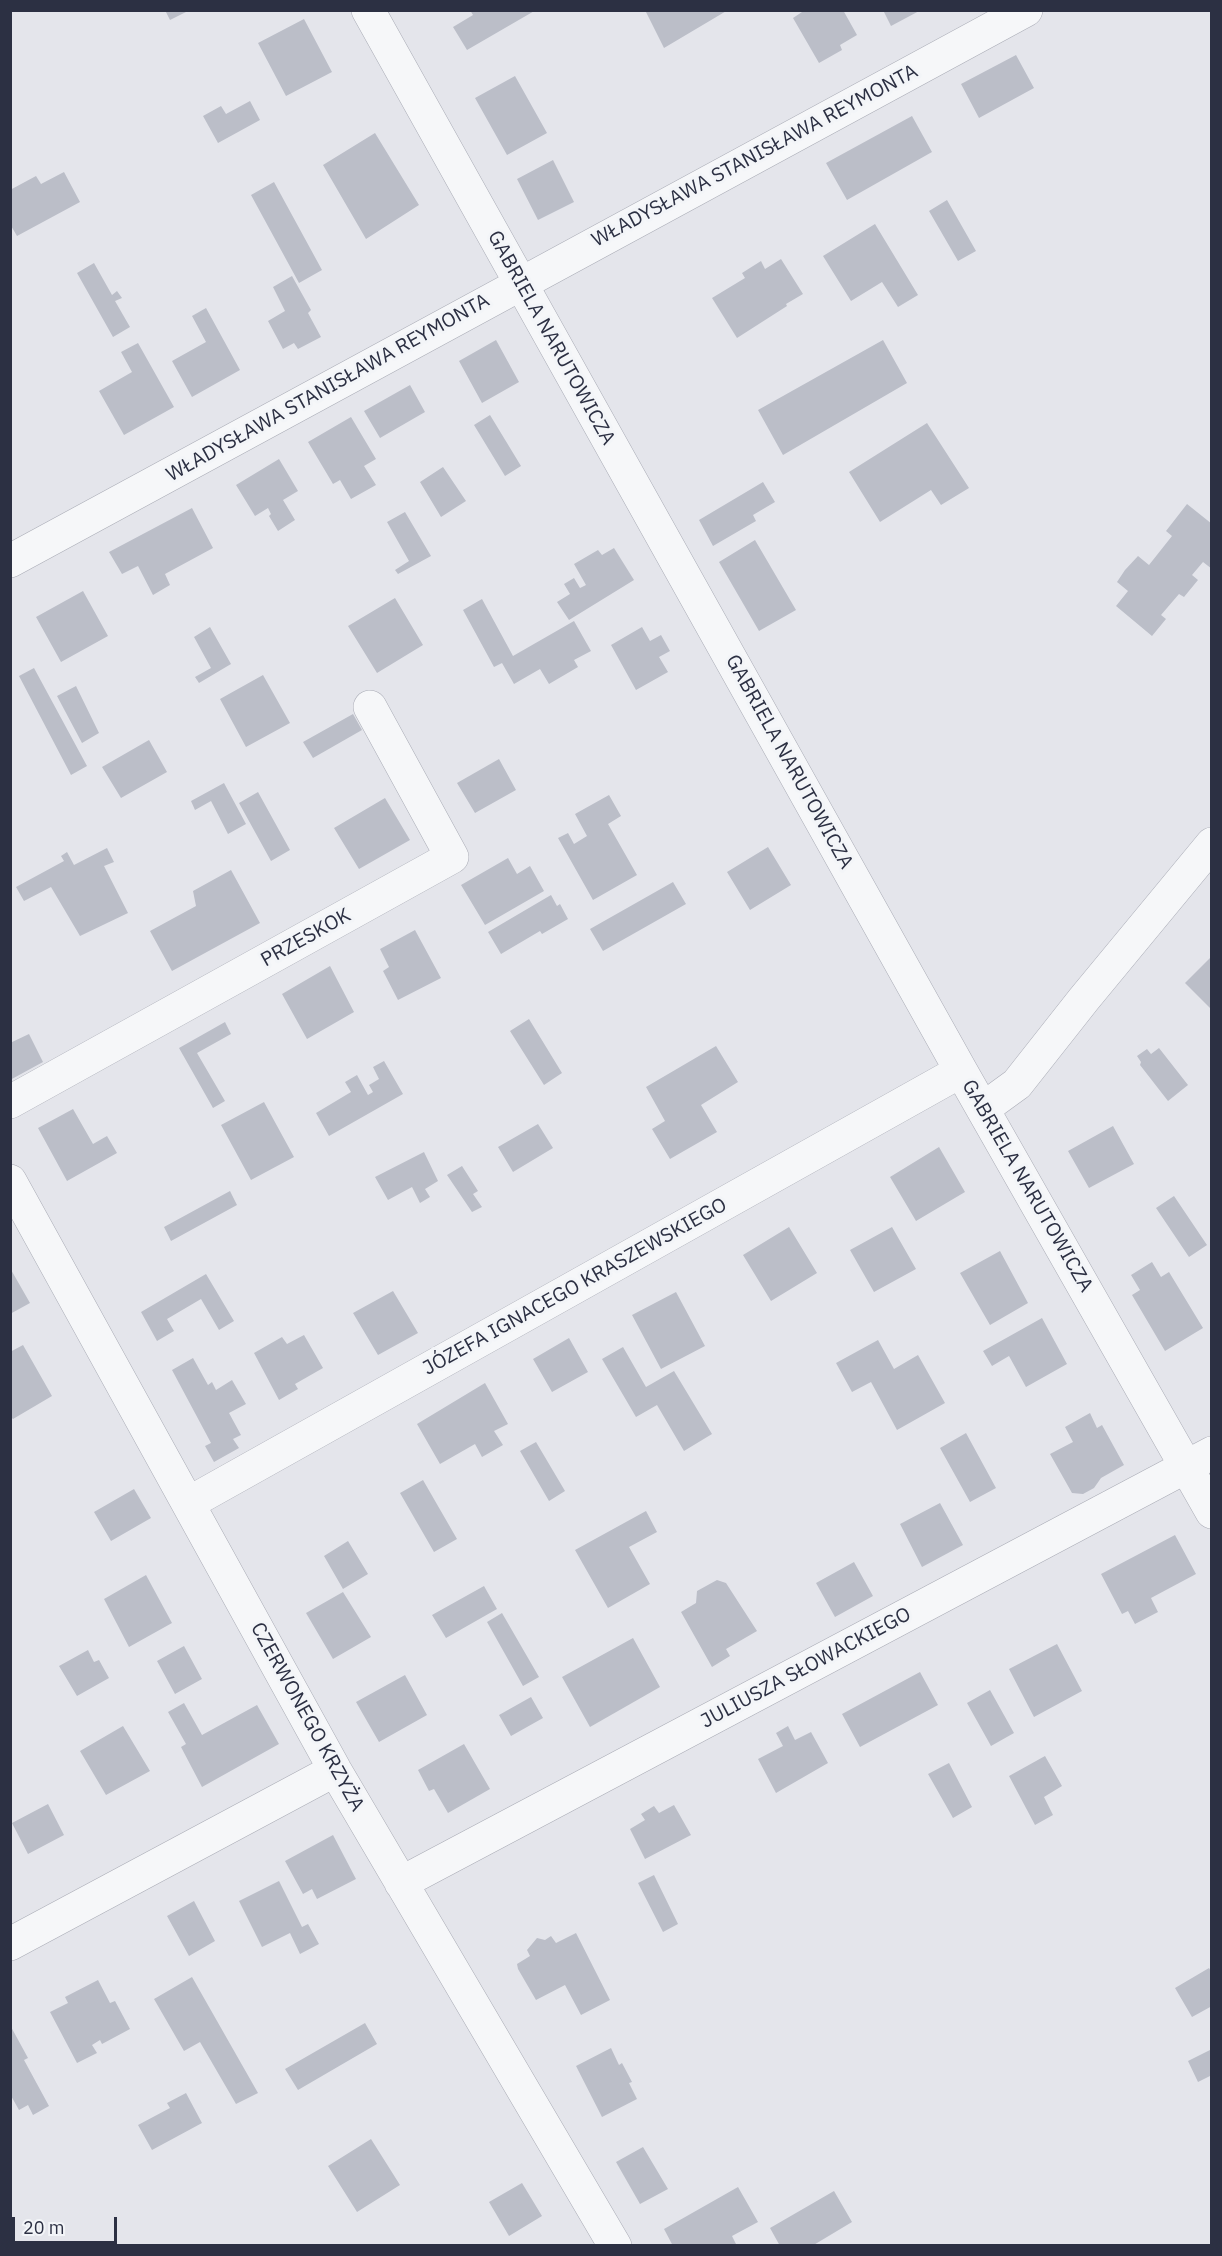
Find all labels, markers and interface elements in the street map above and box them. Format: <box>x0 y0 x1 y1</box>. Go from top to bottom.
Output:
street label: WŁADYSŁAWA STANISŁAWA REYMONTA <box>588 60 922 252</box>
street label: GABRIELA NARUTOWICZA <box>482 227 620 449</box>
street label: WŁADYSŁAWA STANISŁAWA REYMONTA <box>162 289 494 487</box>
street label: GABRIELA NARUTOWICZA <box>720 651 858 873</box>
street label: PRZESKOK <box>257 904 355 972</box>
street label: GABRIELA NARUTOWICZA <box>956 1076 1098 1296</box>
street label: JÓZEFA IGNACEGO KRASZEWSKIEGO <box>419 1193 731 1381</box>
street label: JULIUSZA SŁOWACKIEGO <box>697 1602 915 1734</box>
street label: CZERWONEGO KRZYŻA <box>245 1618 369 1816</box>
scale bar <box>15 2205 120 2243</box>
text: 20 m <box>23 2216 65 2239</box>

